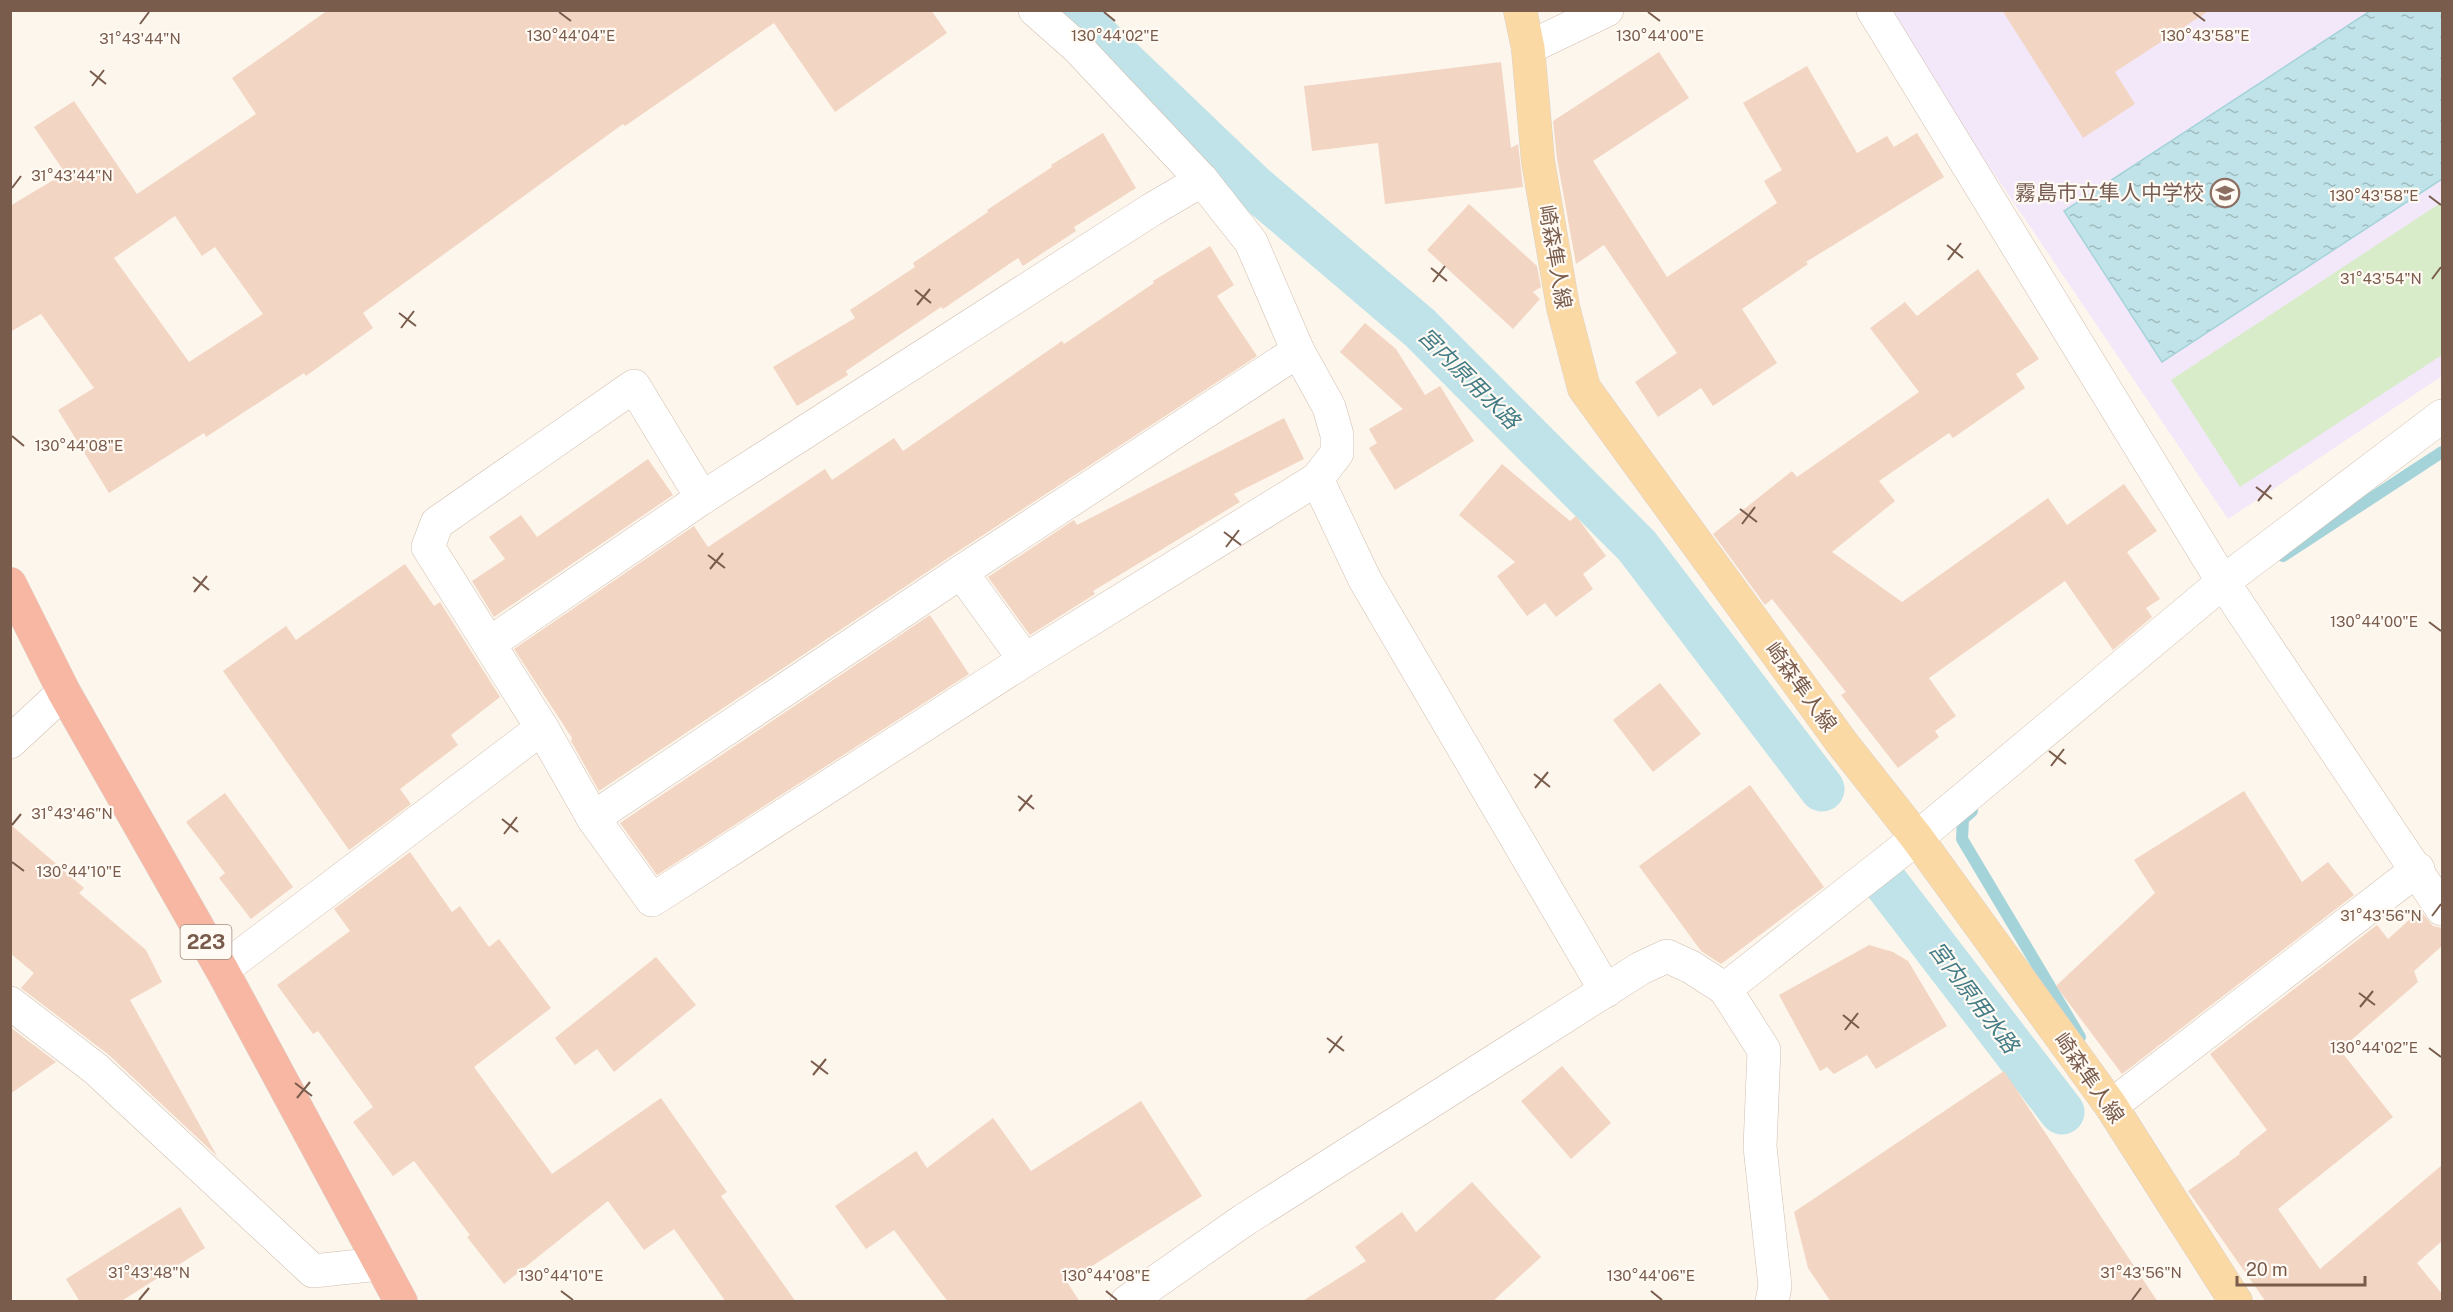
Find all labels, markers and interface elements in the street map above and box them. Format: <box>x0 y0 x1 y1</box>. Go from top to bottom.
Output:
text: 130°44'04"E <box>527 27 615 44</box>
text: 130°44'02"E <box>1071 27 1159 44</box>
text: 130°44'00"E <box>1616 27 1704 44</box>
text: 130°43'58"E <box>2160 27 2250 44</box>
text: 31°43'44"N <box>99 30 181 47</box>
text: 31°43'44"N <box>31 167 113 184</box>
school or university icon: 霧島市立隼人中学校 <box>2209 177 2241 209</box>
place label: 霧島市立隼人中学校 <box>2015 180 2204 205</box>
text: 130°43'58"E <box>2329 187 2419 204</box>
street label: 崎森隼人線 <box>1534 203 1577 311</box>
text: 31°43'54"N <box>2340 270 2422 287</box>
water label: 宮内原用水路 <box>1413 322 1526 435</box>
text: 130°44'08"E <box>35 437 123 454</box>
text: 130°44'00"E <box>2330 613 2418 630</box>
street label: 崎森隼人線 <box>1760 637 1842 737</box>
text: 31°43'46"N <box>31 805 113 822</box>
text: 130°44'10"E <box>36 863 122 880</box>
text: 31°43'56"N <box>2340 907 2422 924</box>
road number: 223 <box>180 925 232 959</box>
water label: 宮内原用水路 <box>1924 936 2025 1059</box>
street label: 崎森隼人線 <box>2049 1028 2130 1128</box>
text: 130°44'02"E <box>2330 1039 2418 1056</box>
scale bar <box>2237 1249 2364 1287</box>
text: 20 m <box>2246 1259 2288 1280</box>
text: 31°43'48"N <box>108 1264 190 1281</box>
text: 31°43'56"N <box>2100 1264 2182 1281</box>
text: 130°44'10"E <box>518 1267 604 1284</box>
text: 130°44'08"E <box>1062 1267 1150 1284</box>
text: 130°44'06"E <box>1607 1267 1695 1284</box>

